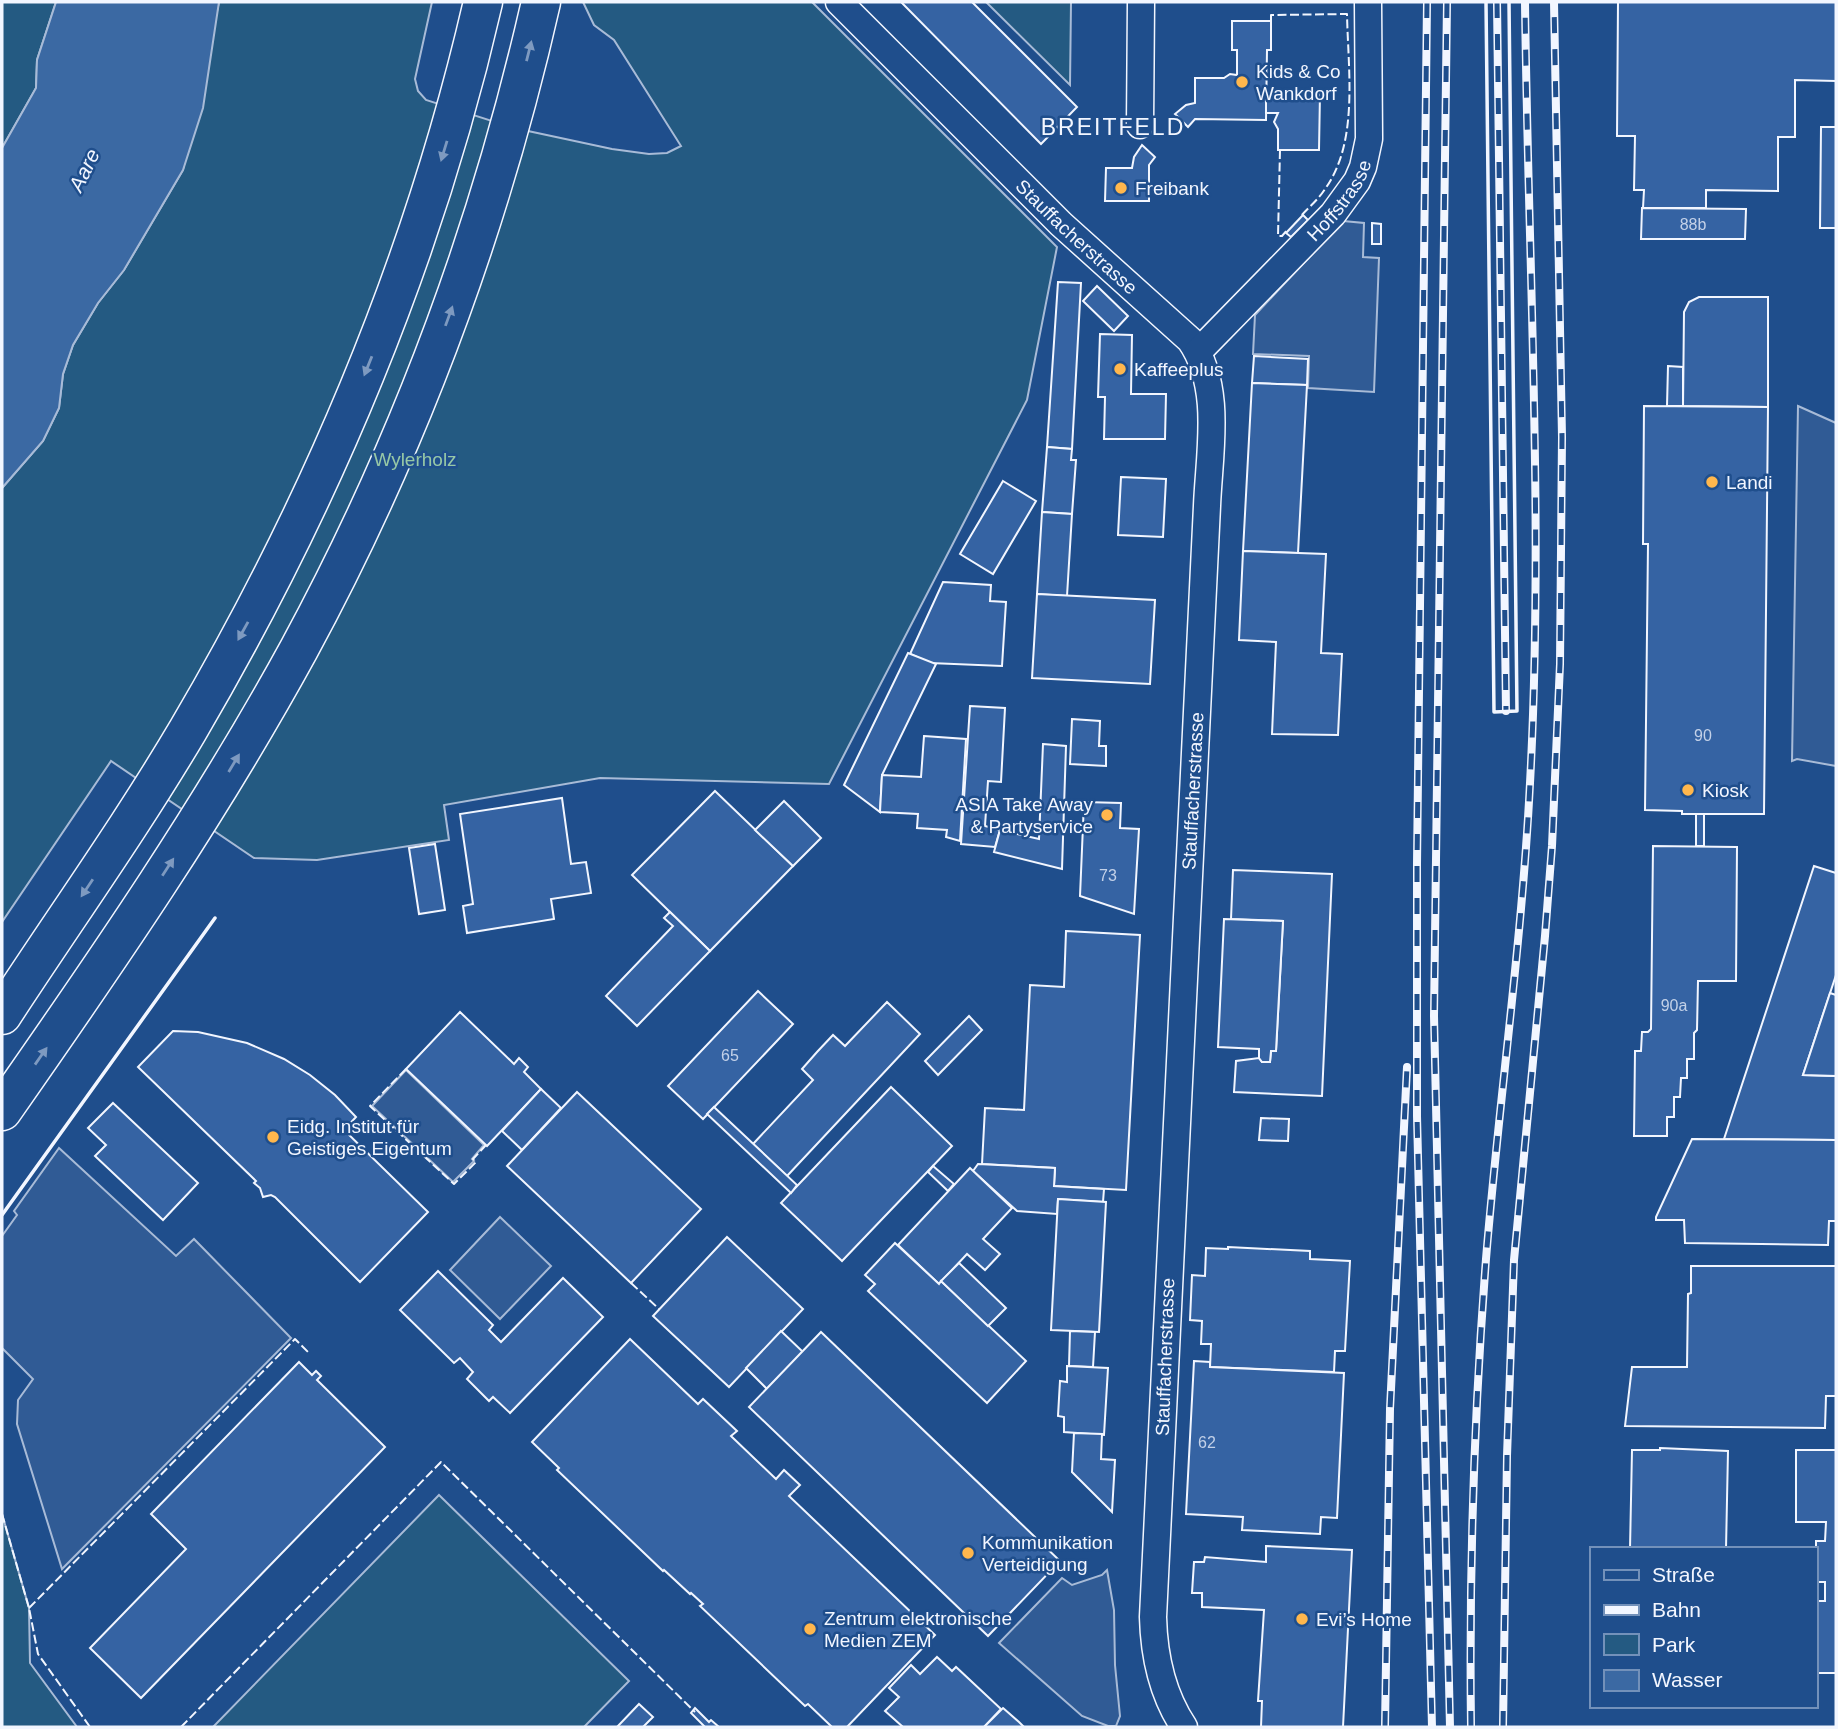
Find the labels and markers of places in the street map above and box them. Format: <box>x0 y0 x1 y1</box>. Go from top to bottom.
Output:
place label: Kids & Co Wankdorf <box>1256 61 1340 104</box>
marker: Kids & Co Wankdorf <box>1234 74 1250 90</box>
place label: Freibank <box>1135 178 1209 199</box>
marker: Freibank <box>1113 180 1129 196</box>
place label: Kaffeeplus <box>1134 359 1223 380</box>
marker: Kaffeeplus <box>1112 361 1128 377</box>
place label: Landi <box>1726 472 1773 493</box>
marker: Landi <box>1704 474 1720 490</box>
place label: Kiosk <box>1702 780 1749 801</box>
marker: Kiosk <box>1680 782 1696 798</box>
place label: ASIA Take Away & Partyservice <box>955 794 1093 837</box>
marker: ASIA Take Away & Partyservice <box>1099 807 1115 823</box>
place label: Eidg. Institut für Geistiges Eigentum <box>287 1116 452 1159</box>
marker: Eidg. Institut für Geistiges Eigentum <box>265 1129 281 1145</box>
place label: Kommunikation Verteidigung <box>982 1532 1113 1575</box>
marker: Kommunikation Verteidigung <box>960 1545 976 1561</box>
place label: Zentrum elektronische Medien ZEM <box>824 1608 1012 1651</box>
place label: Evi’s Home <box>1316 1609 1412 1630</box>
marker: Evi’s Home <box>1294 1611 1310 1627</box>
marker: Zentrum elektronische Medien ZEM <box>802 1621 818 1637</box>

